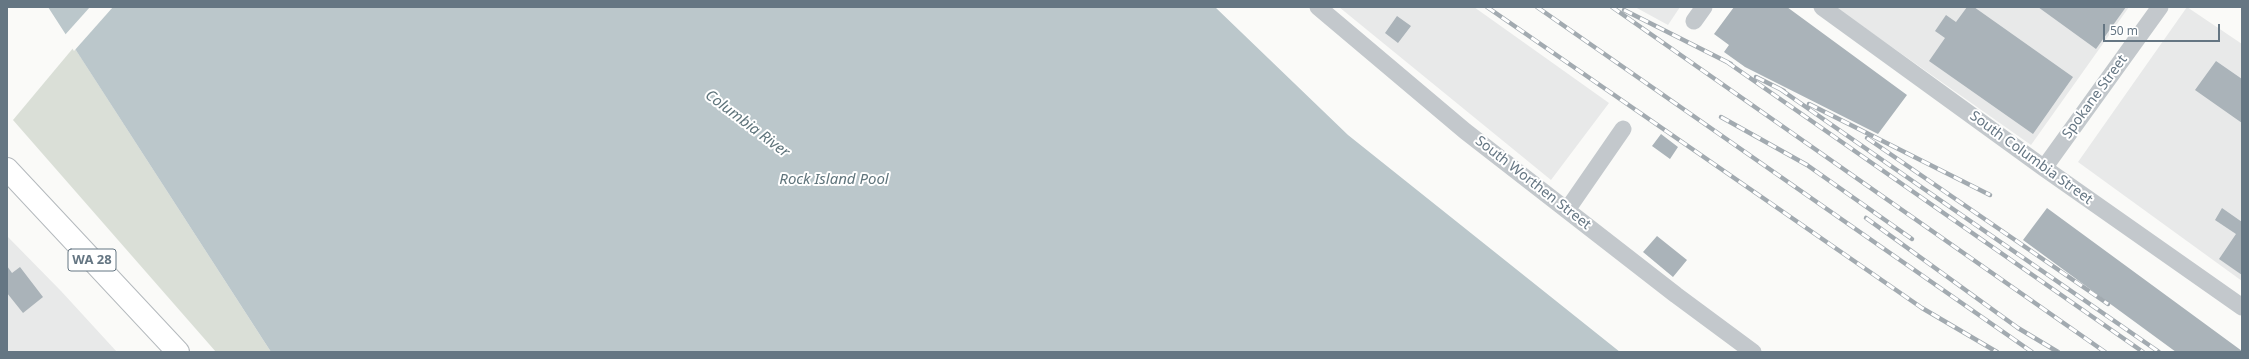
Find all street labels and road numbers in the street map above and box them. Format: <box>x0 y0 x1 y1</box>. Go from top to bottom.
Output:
street label: Spokane Street <box>2059 52 2131 142</box>
street label: South Columbia Street <box>1966 108 2096 208</box>
street label: South Worthen Street <box>1472 133 1594 233</box>
road number: WA 28 <box>68 249 116 271</box>

